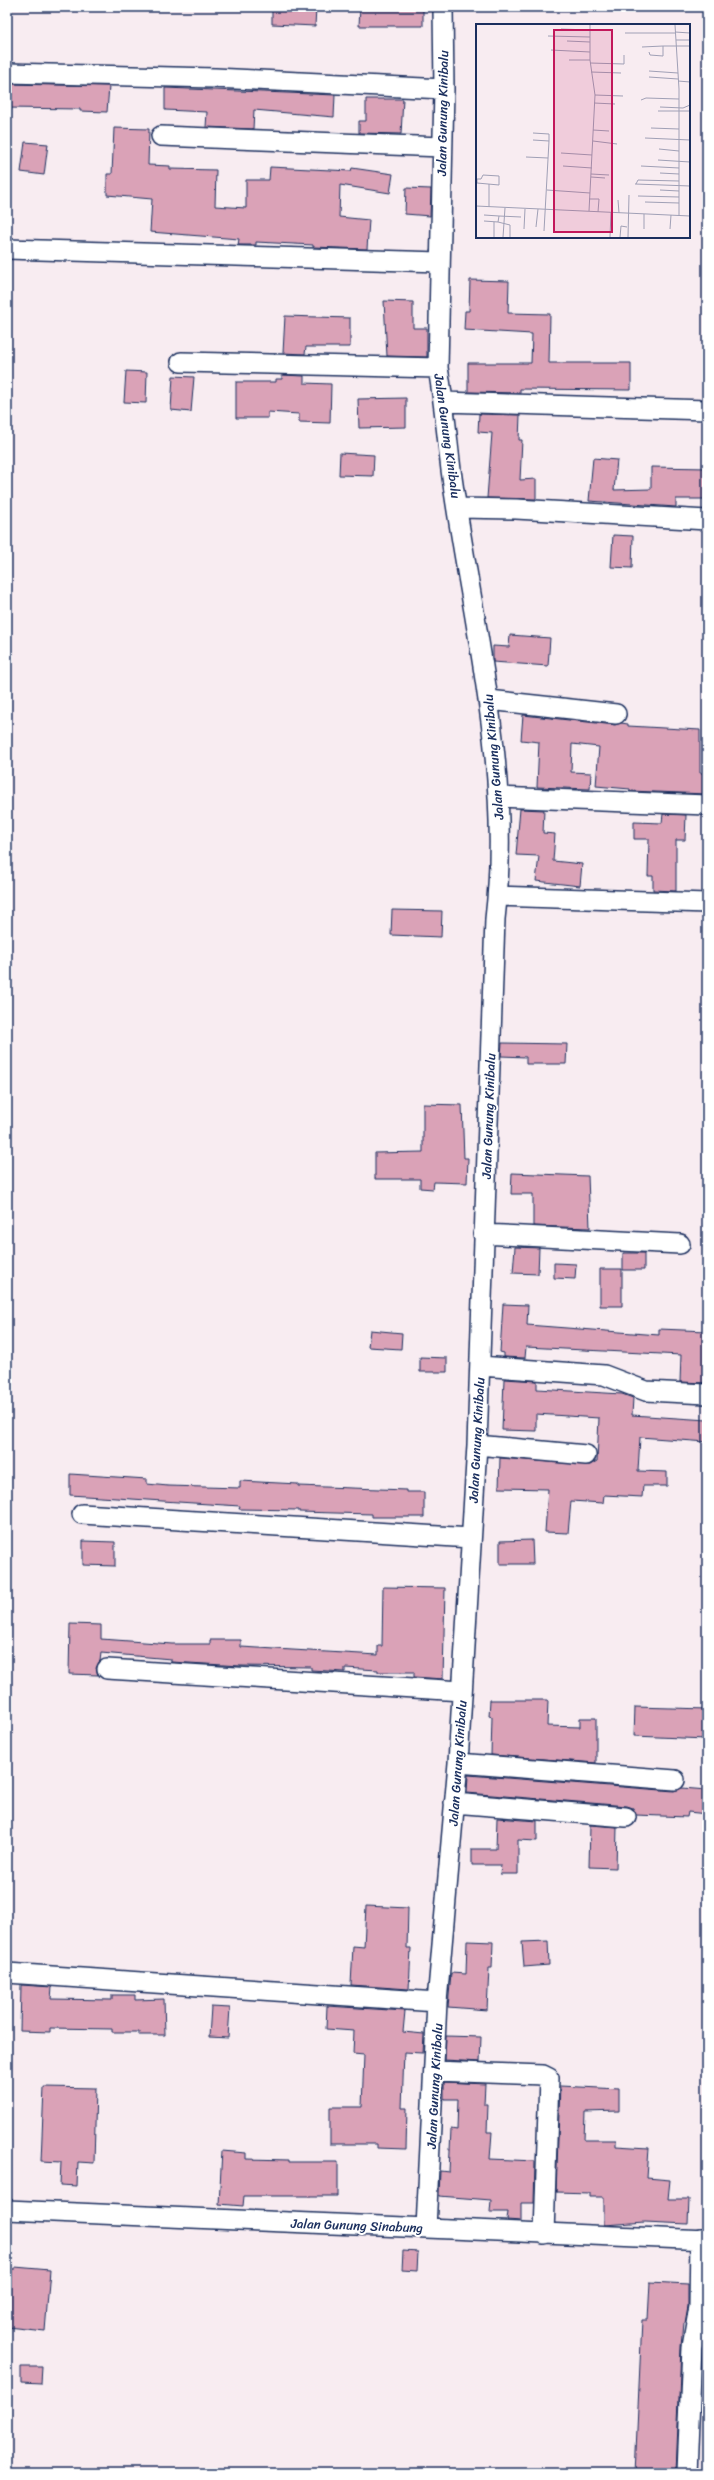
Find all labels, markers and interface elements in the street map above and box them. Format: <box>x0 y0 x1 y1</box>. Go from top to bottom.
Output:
inset map <box>476 24 690 238</box>
street label: Jalan Gunung Kinibalu <box>430 50 455 177</box>
street label: Jalan Gunung Kinibalu <box>427 371 468 500</box>
street label: Jalan Gunung Kinibalu <box>477 693 511 822</box>
street label: Jalan Gunung Kinibalu <box>475 1053 502 1180</box>
street label: Jalan Gunung Kinibalu <box>462 1377 491 1504</box>
street label: Jalan Gunung Kinibalu <box>442 1699 473 1828</box>
street label: Jalan Gunung Kinibalu <box>420 2023 449 2150</box>
street label: Jalan Gunung Sinabung <box>289 2212 424 2239</box>

